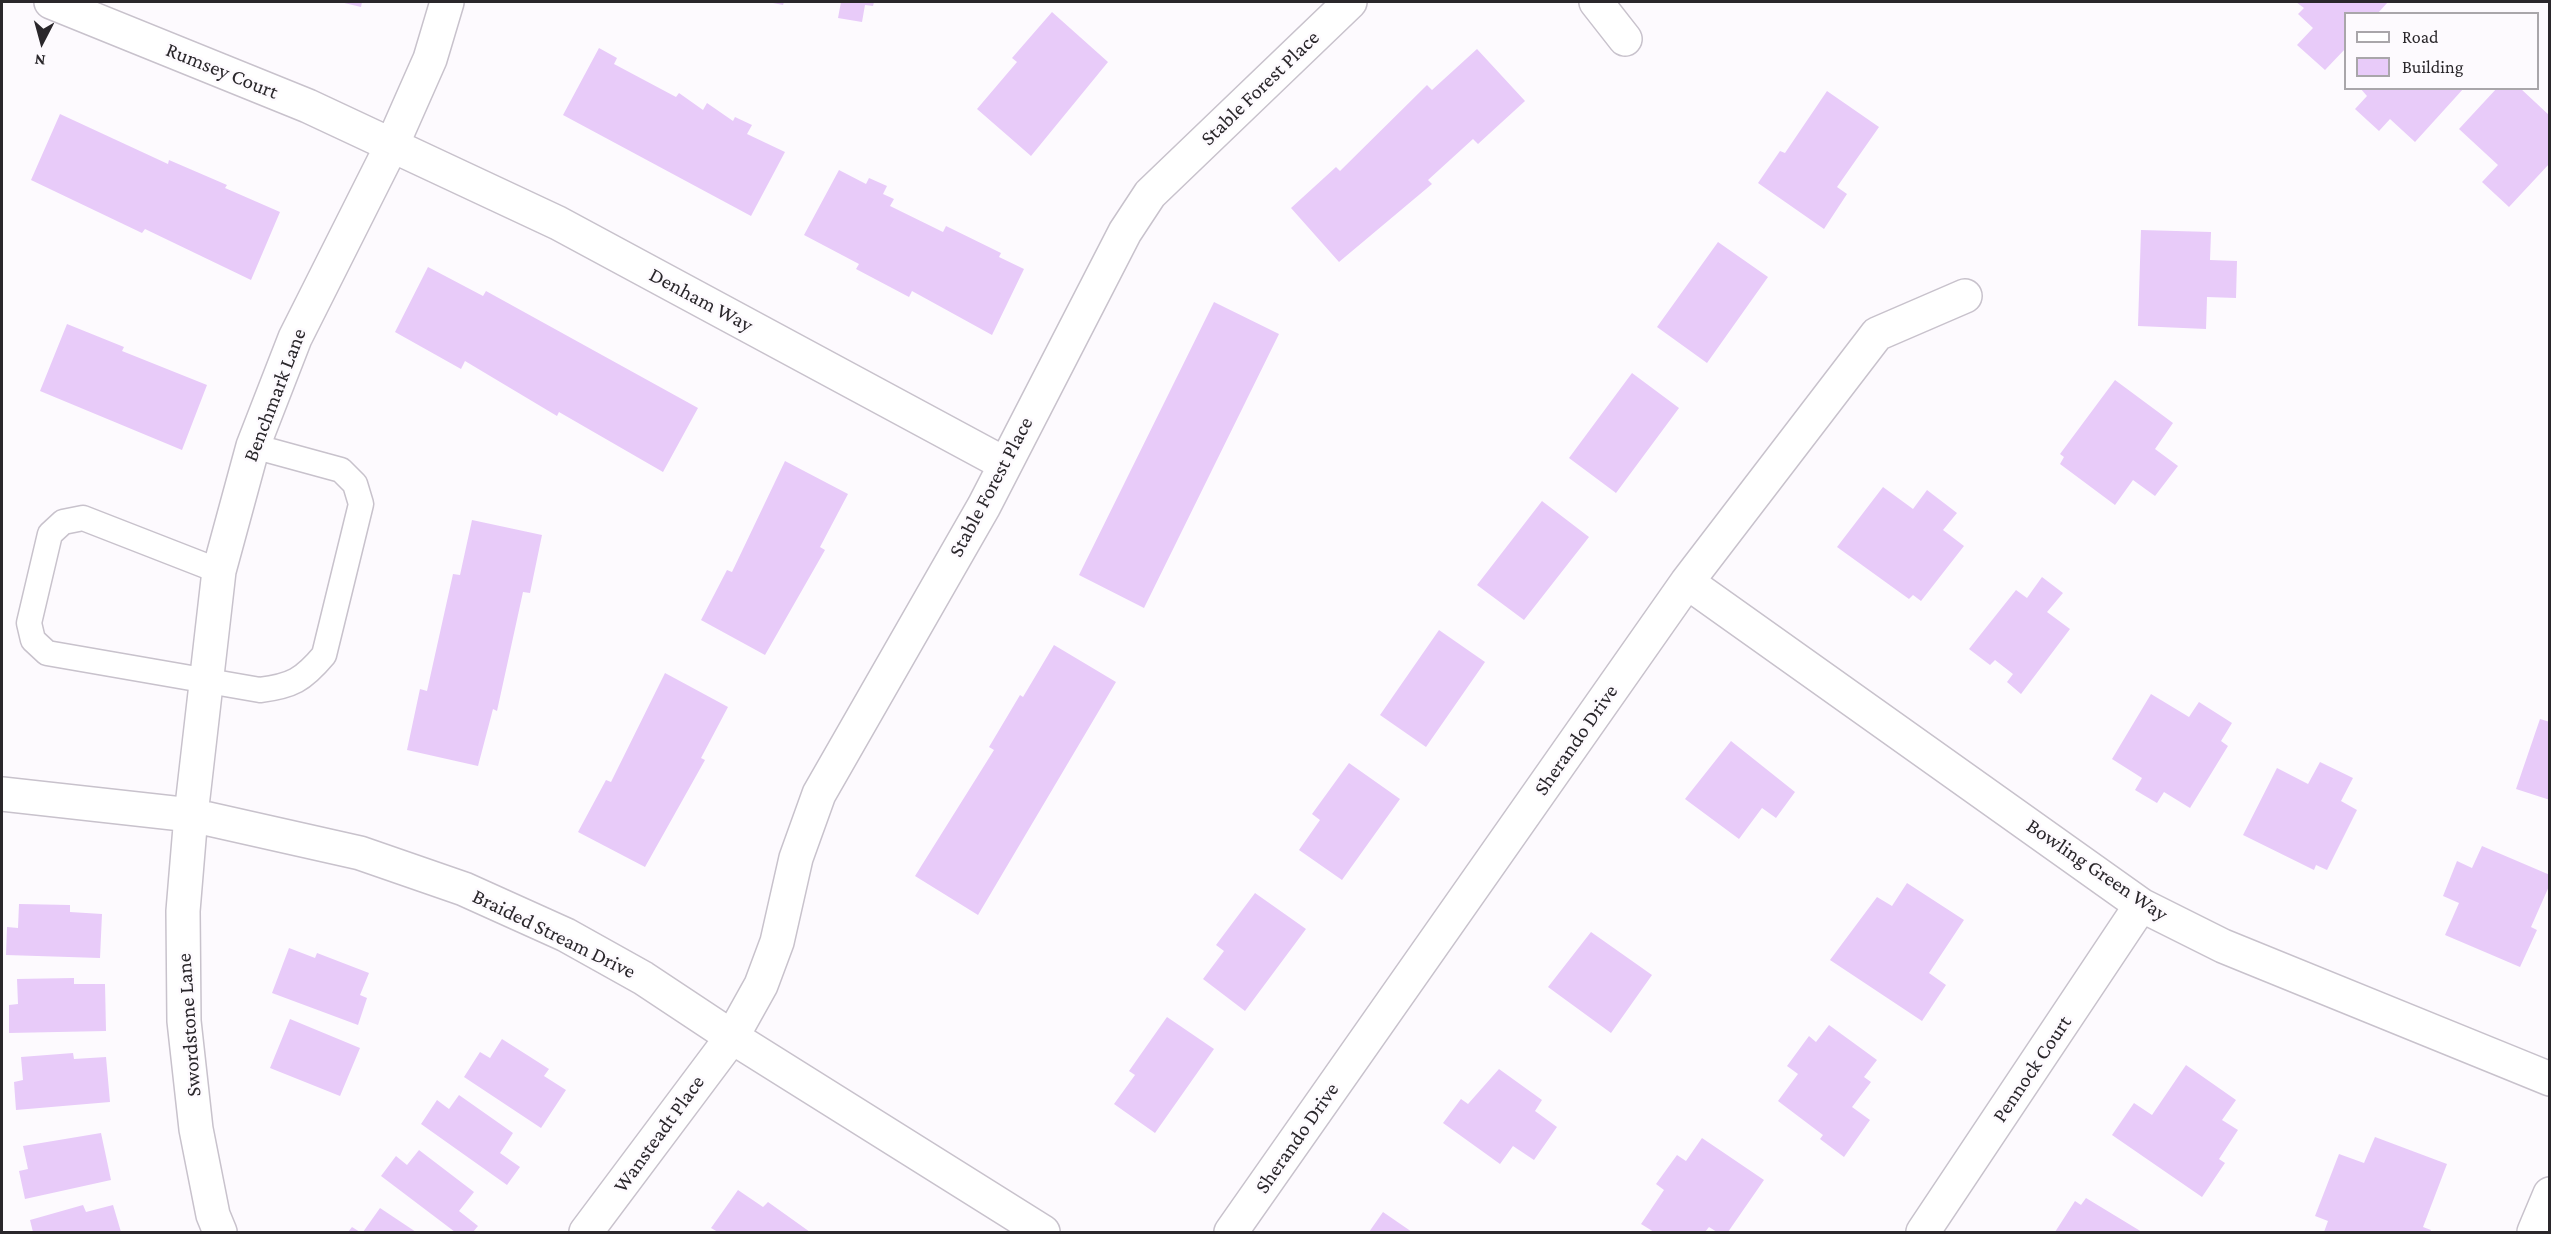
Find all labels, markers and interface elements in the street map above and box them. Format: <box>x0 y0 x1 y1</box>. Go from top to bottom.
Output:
north arrow <box>12 12 72 72</box>
legend <box>2344 12 2539 90</box>
street label: Stable Forest Place <box>1195 25 1325 151</box>
text: Road <box>2402 27 2439 47</box>
street label: Rumsey Court <box>162 37 282 105</box>
text: N <box>34 51 46 69</box>
text: Building <box>2402 57 2463 77</box>
street label: Denham Way <box>645 262 757 338</box>
street label: Benchmark Lane <box>238 325 312 465</box>
street label: Stable Forest Place <box>943 413 1039 561</box>
street label: Sherando Drive <box>1529 680 1623 800</box>
street label: Bowling Green Way <box>2021 813 2173 927</box>
street label: Braided Stream Drive <box>468 884 640 984</box>
street label: Swordstone Lane <box>171 952 207 1098</box>
street label: Pennock Court <box>1987 1011 2077 1127</box>
street label: Wansteadt Place <box>608 1070 710 1198</box>
street label: Sherando Drive <box>1250 1078 1344 1198</box>

